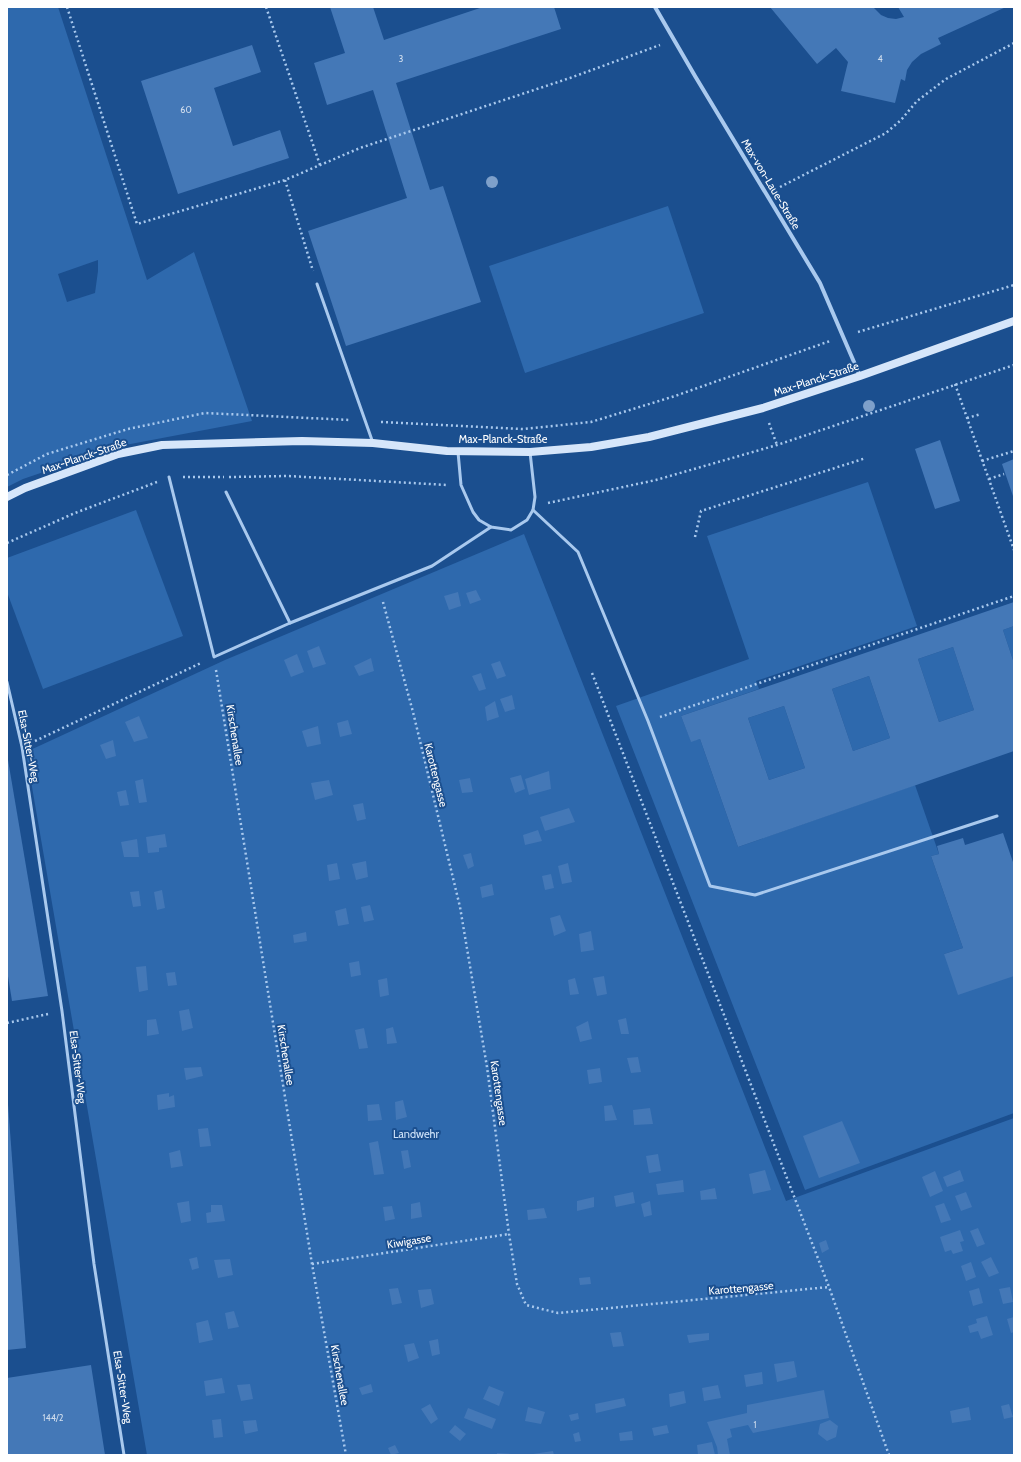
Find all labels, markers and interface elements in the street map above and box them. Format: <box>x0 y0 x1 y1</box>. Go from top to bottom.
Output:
house number: 3 <box>399 53 404 64</box>
house number: 4 <box>877 53 883 64</box>
house number: 60 <box>180 104 192 115</box>
street label: Max-von-Laue-Straße <box>738 136 804 232</box>
street label: Max-Planck-Straße <box>771 358 861 399</box>
street label: Max-Planck-Straße <box>458 432 548 446</box>
street label: Max-Planck-Straße <box>40 435 129 477</box>
street label: Kirschenallee <box>223 704 247 767</box>
street label: Elsa-Sitter-Weg <box>15 709 43 784</box>
street label: Karottengasse <box>421 742 451 809</box>
street label: Kirschenallee <box>274 1024 298 1087</box>
street label: Elsa-Sitter-Weg <box>67 1030 89 1105</box>
street label: Karottengasse <box>488 1060 511 1127</box>
park label: Landwehr <box>393 1127 440 1141</box>
street label: Kiwigasse <box>386 1231 432 1251</box>
street label: Karottengasse <box>708 1278 775 1298</box>
street label: Kirschenallee <box>328 1344 352 1407</box>
street label: Elsa-Sitter-Weg <box>110 1350 136 1425</box>
house number: 144/2 <box>43 1412 64 1423</box>
house number: 1 <box>754 1419 757 1430</box>

